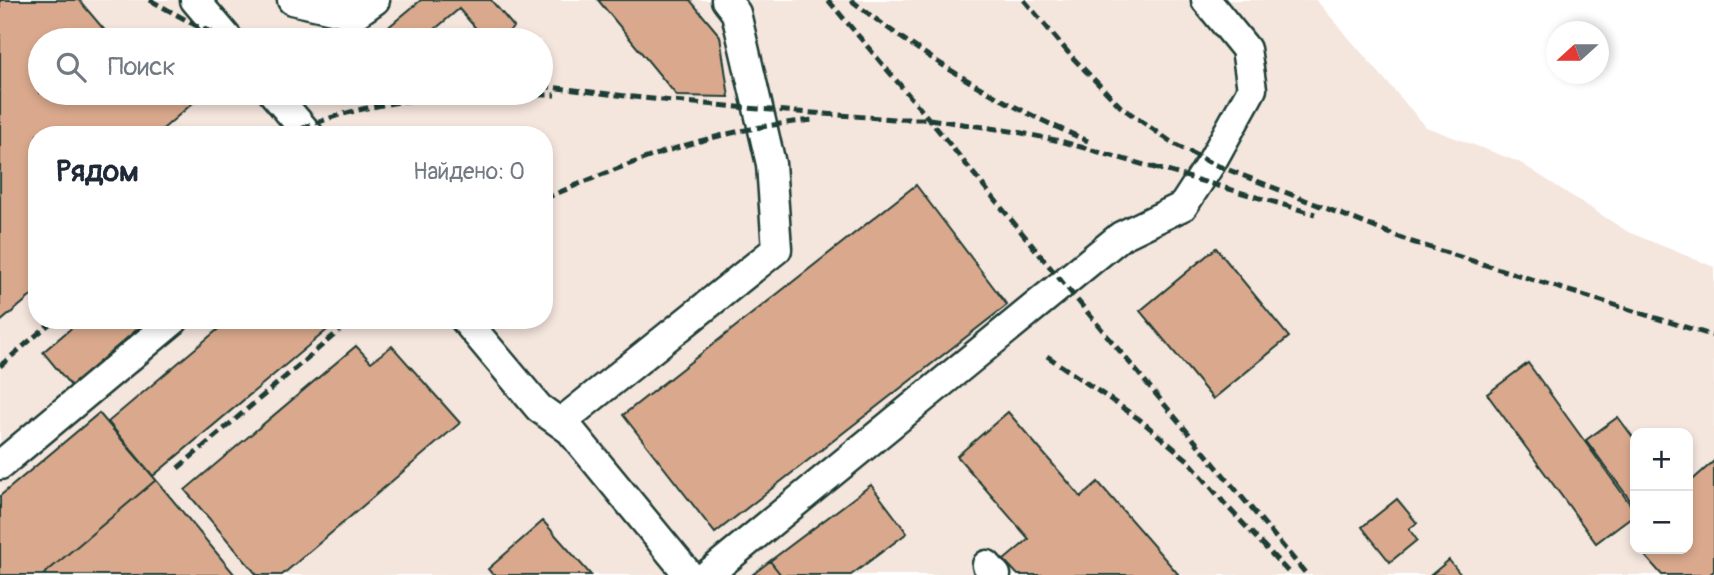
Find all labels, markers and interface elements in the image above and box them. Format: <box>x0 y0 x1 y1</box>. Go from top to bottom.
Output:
north arrow <box>1546 21 1609 84</box>
search box <box>28 28 553 105</box>
icon: search <box>52 48 90 86</box>
text: Поиск <box>108 51 176 83</box>
text: Рядом <box>56 153 139 190</box>
text: Найдено: 0 <box>413 157 525 186</box>
map controls <box>1630 428 1693 554</box>
button: + <box>1630 428 1693 491</box>
button: − <box>1630 491 1693 554</box>

